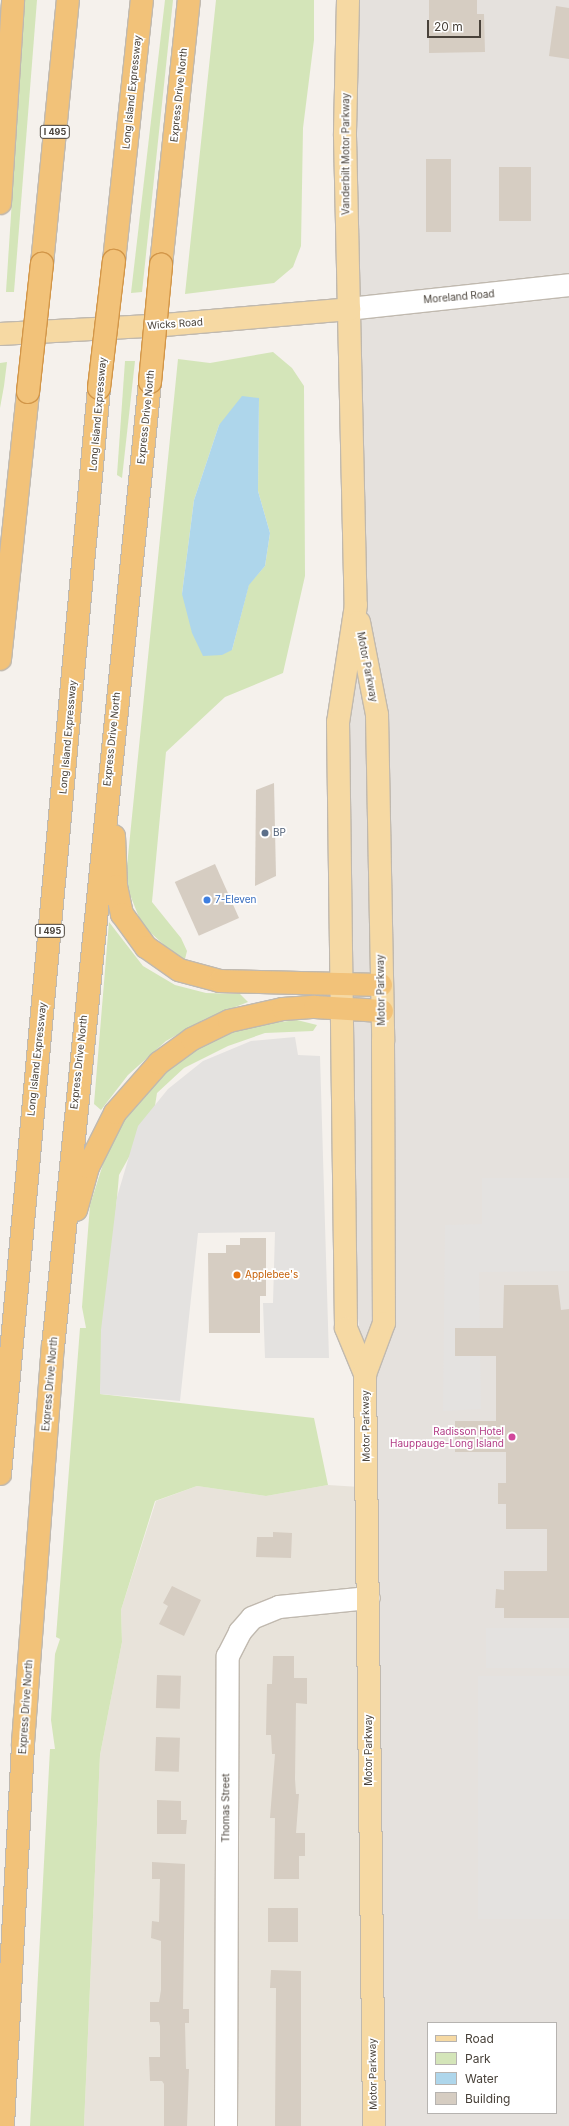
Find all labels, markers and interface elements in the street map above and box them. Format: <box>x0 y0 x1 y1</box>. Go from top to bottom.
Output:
scale bar <box>429 12 483 38</box>
text: 20 m <box>434 19 463 34</box>
street label: Long Island Expressway <box>120 35 144 149</box>
street label: Express Drive North <box>168 47 190 143</box>
street label: Vanderbilt Motor Parkway <box>340 93 352 215</box>
road number: I 495 <box>39 125 71 139</box>
street label: Moreland Road <box>423 288 495 306</box>
street label: Wicks Road <box>147 316 203 332</box>
street label: Long Island Expressway <box>87 357 109 471</box>
street label: Express Drive North <box>135 369 157 465</box>
street label: Motor Parkway <box>354 631 380 703</box>
street label: Long Island Expressway <box>57 680 79 794</box>
street label: Express Drive North <box>101 691 123 787</box>
place label: BP <box>273 827 286 839</box>
marker: BP <box>260 828 270 838</box>
place label: 7-Eleven <box>215 894 256 906</box>
marker: 7-Eleven <box>202 895 212 905</box>
road number: I 495 <box>34 924 66 938</box>
street label: Motor Parkway <box>374 954 388 1026</box>
street label: Long Island Expressway <box>25 1002 49 1116</box>
street label: Express Drive North <box>68 1014 90 1110</box>
place label: Applebee's <box>245 1269 298 1281</box>
marker: Applebee's <box>232 1270 242 1280</box>
street label: Express Drive North <box>40 1336 60 1432</box>
street label: Motor Parkway <box>359 1390 373 1462</box>
place label: Radisson Hotel Hauppauge-Long Island <box>390 1425 504 1448</box>
marker: Radisson Hotel Hauppauge-Long Island <box>507 1432 517 1442</box>
street label: Express Drive North <box>17 1659 35 1755</box>
street label: Motor Parkway <box>363 1714 375 1786</box>
street label: Thomas Street <box>220 1773 232 1843</box>
legend <box>427 2022 557 2114</box>
text: Road <box>465 2031 494 2046</box>
street label: Motor Parkway <box>366 2038 380 2110</box>
text: Park <box>465 2051 491 2066</box>
text: Water <box>465 2071 498 2086</box>
text: Building <box>465 2091 510 2106</box>

